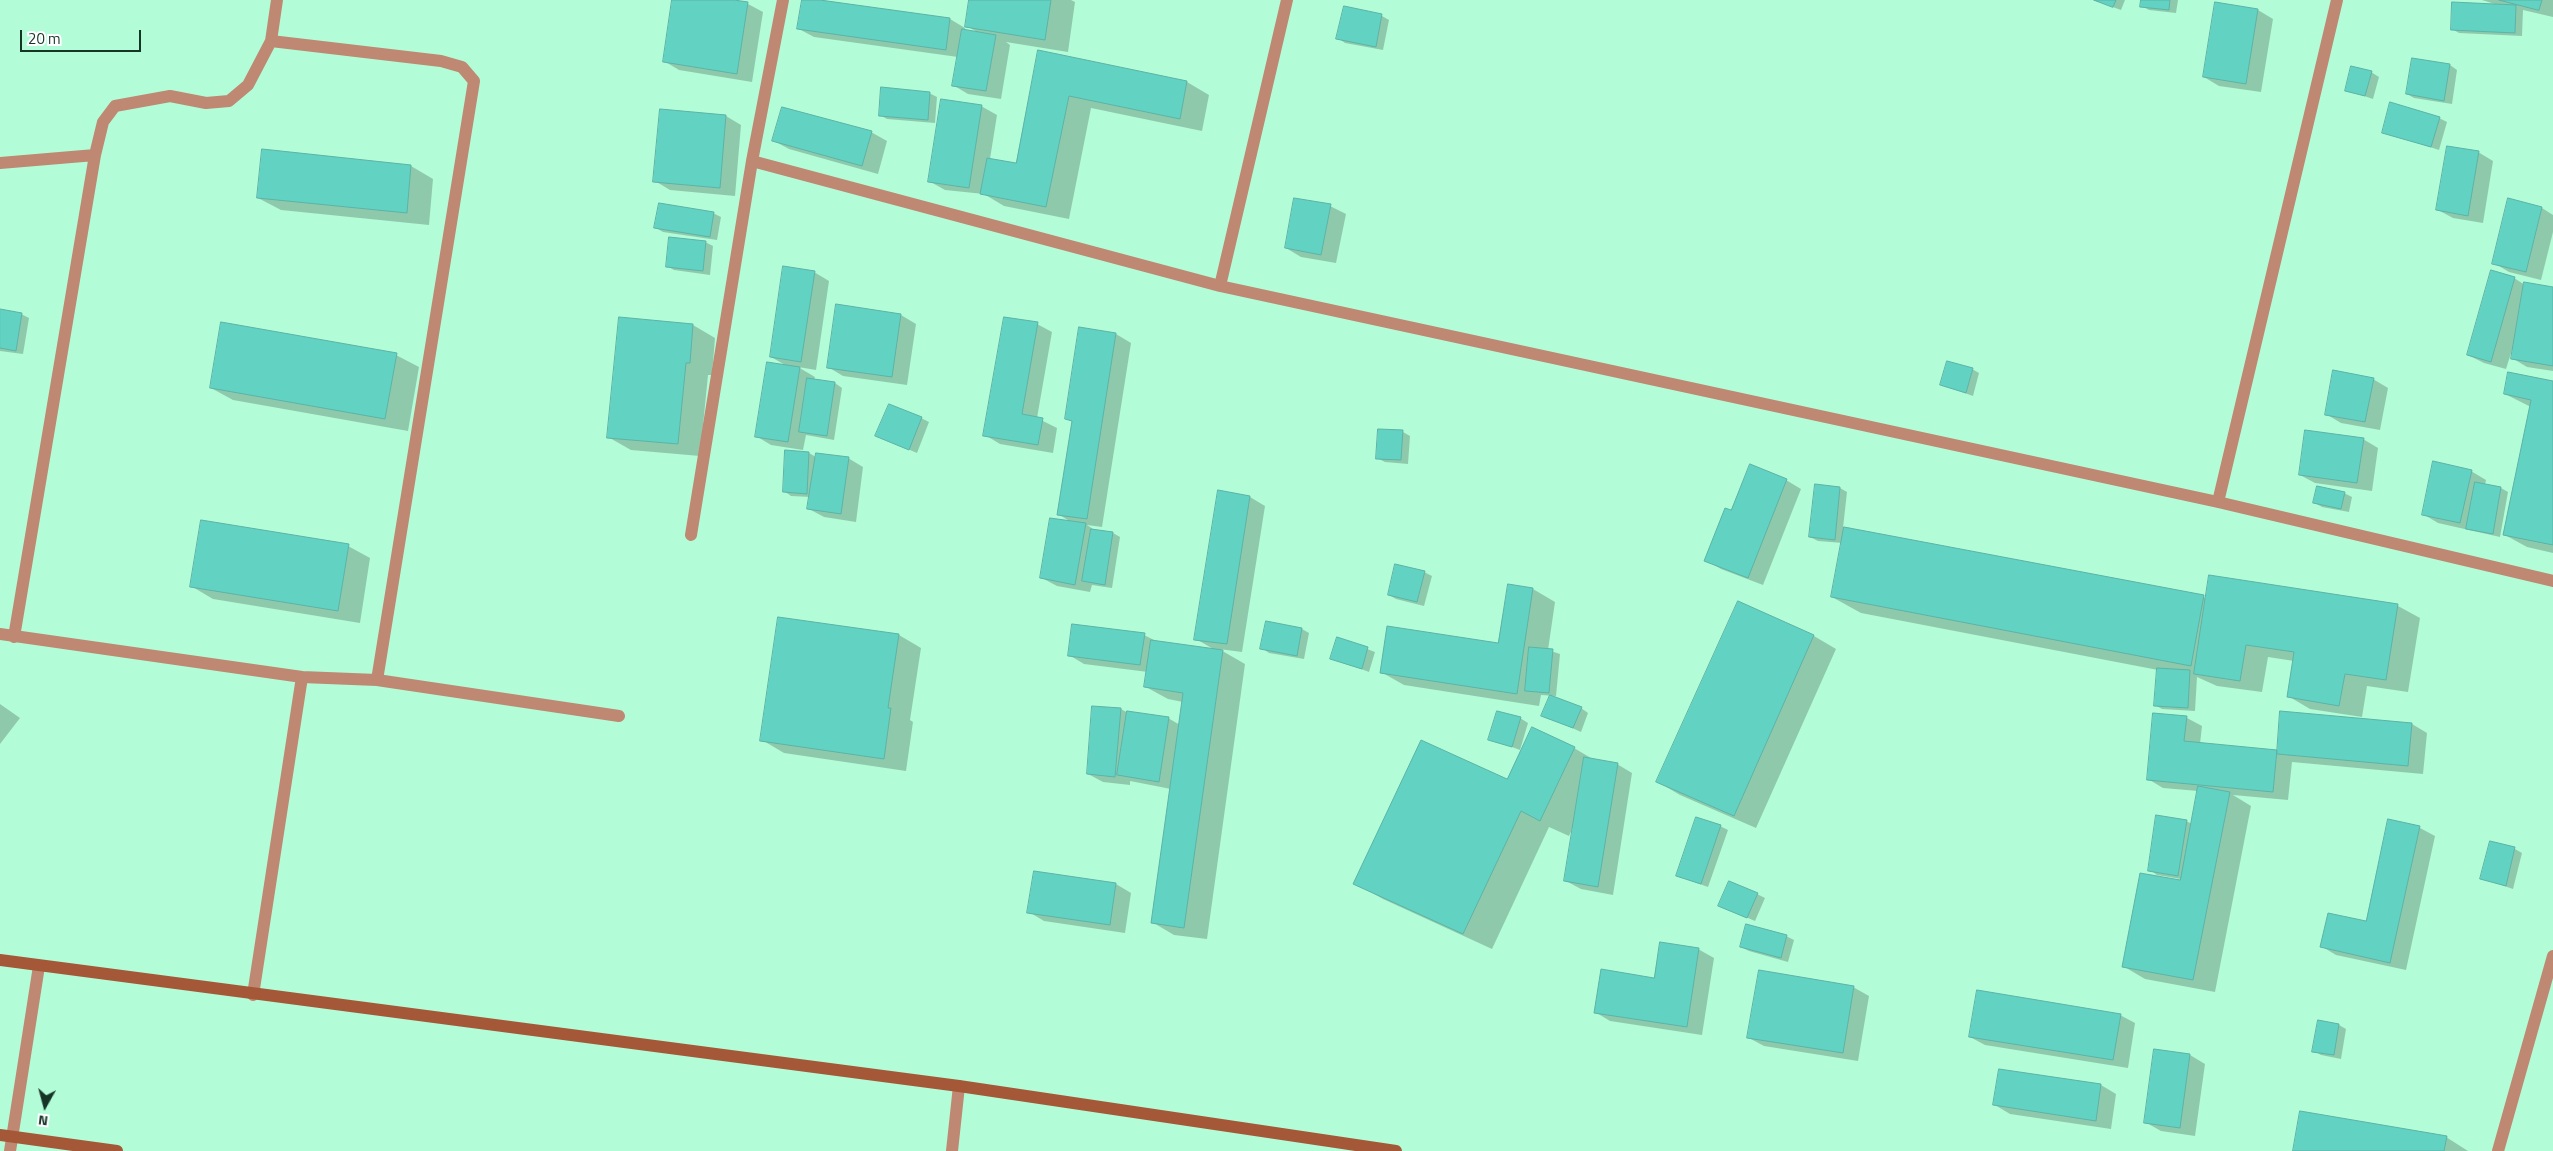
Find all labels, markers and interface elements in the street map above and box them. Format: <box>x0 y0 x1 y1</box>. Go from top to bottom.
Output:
scale bar <box>22 20 144 52</box>
text: 20 m <box>28 27 61 50</box>
north arrow <box>20 1081 70 1131</box>
text: N <box>37 1110 49 1132</box>

